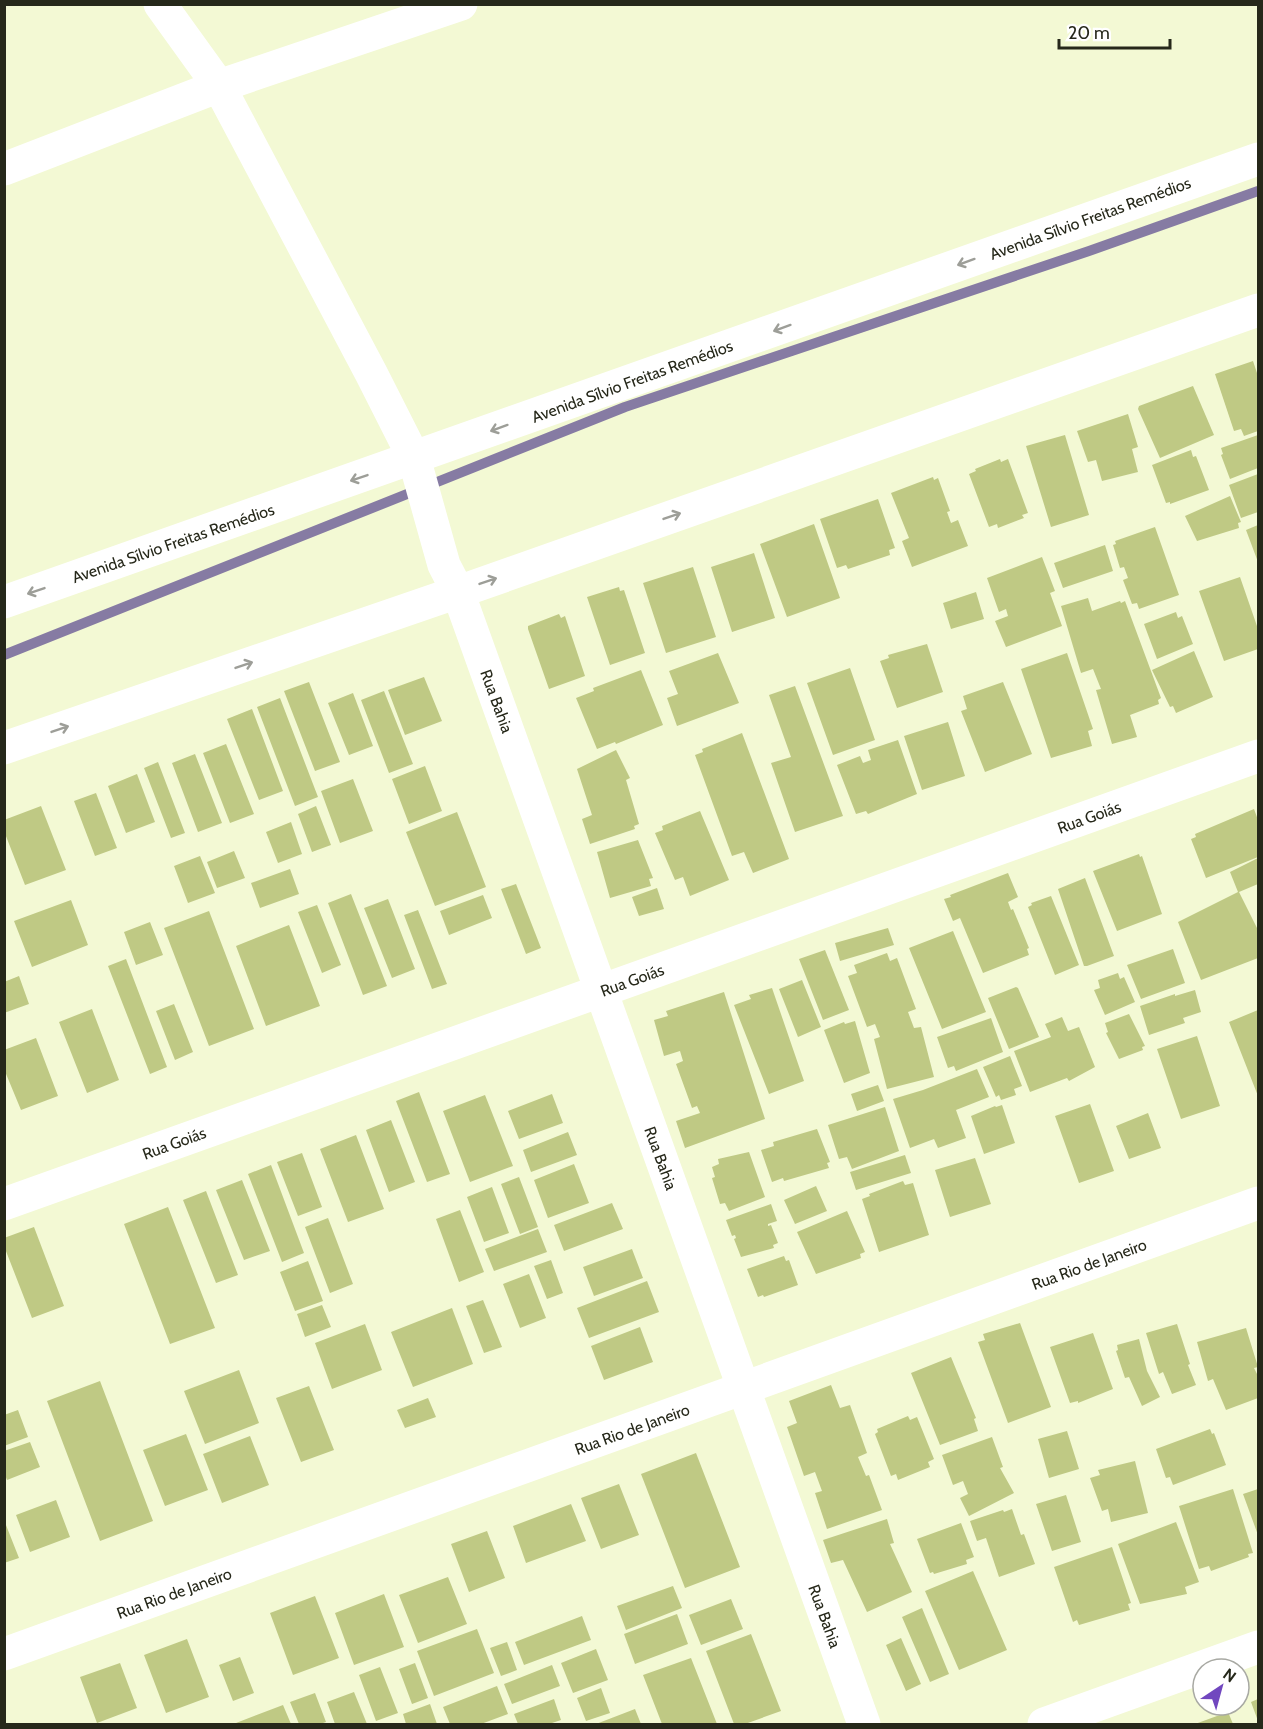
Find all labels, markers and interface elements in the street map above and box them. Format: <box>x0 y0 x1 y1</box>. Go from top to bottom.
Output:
scale bar <box>1059 12 1170 50</box>
text: 20 m <box>1068 22 1110 44</box>
street label: Avenida Sílvio Freitas Remédios <box>987 173 1194 264</box>
one-way arrow <box>957 258 976 269</box>
one-way arrow <box>773 323 792 334</box>
street label: Avenida Sílvio Freitas Remédios <box>529 336 736 427</box>
one-way arrow <box>490 423 509 434</box>
one-way arrow <box>350 473 368 484</box>
street label: Avenida Sílvio Freitas Remédios <box>70 500 277 587</box>
one-way arrow <box>662 510 681 521</box>
one-way arrow <box>478 575 497 586</box>
one-way arrow <box>27 586 46 597</box>
one-way arrow <box>234 659 253 670</box>
street label: Rua Bahia <box>476 667 517 736</box>
one-way arrow <box>50 722 69 733</box>
street label: Rua Goiás <box>1055 797 1124 838</box>
street label: Rua Goiás <box>598 960 667 1001</box>
street label: Rua Goiás <box>140 1123 209 1164</box>
street label: Rua Bahia <box>640 1124 681 1193</box>
street label: Rua Rio de Janeiro <box>1029 1235 1149 1294</box>
street label: Rua Rio de Janeiro <box>572 1400 692 1459</box>
street label: Rua Rio de Janeiro <box>114 1564 234 1623</box>
street label: Rua Bahia <box>804 1582 845 1651</box>
north arrow <box>1191 1657 1251 1717</box>
text: N <box>1219 1664 1240 1686</box>

